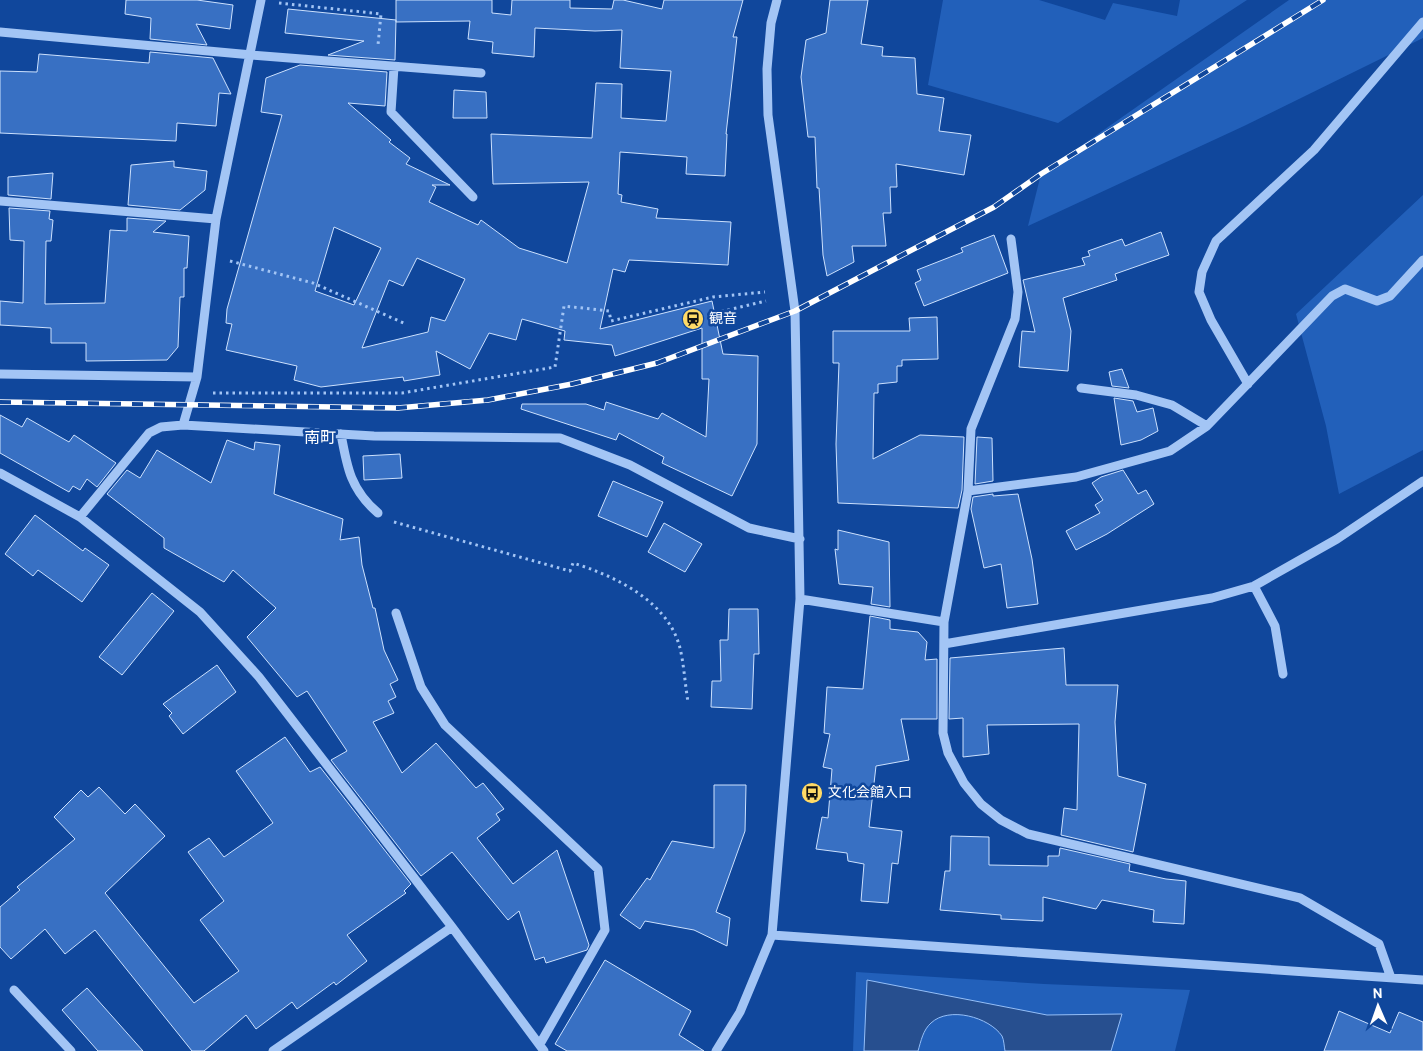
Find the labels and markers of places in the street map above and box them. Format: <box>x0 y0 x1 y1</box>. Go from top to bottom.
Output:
station icon: 観音 <box>681 307 705 331</box>
place label: 観音 <box>709 311 737 328</box>
bus stop icon: 文化会館入口 <box>800 781 824 805</box>
place label: 文化会館入口 <box>828 785 912 802</box>

